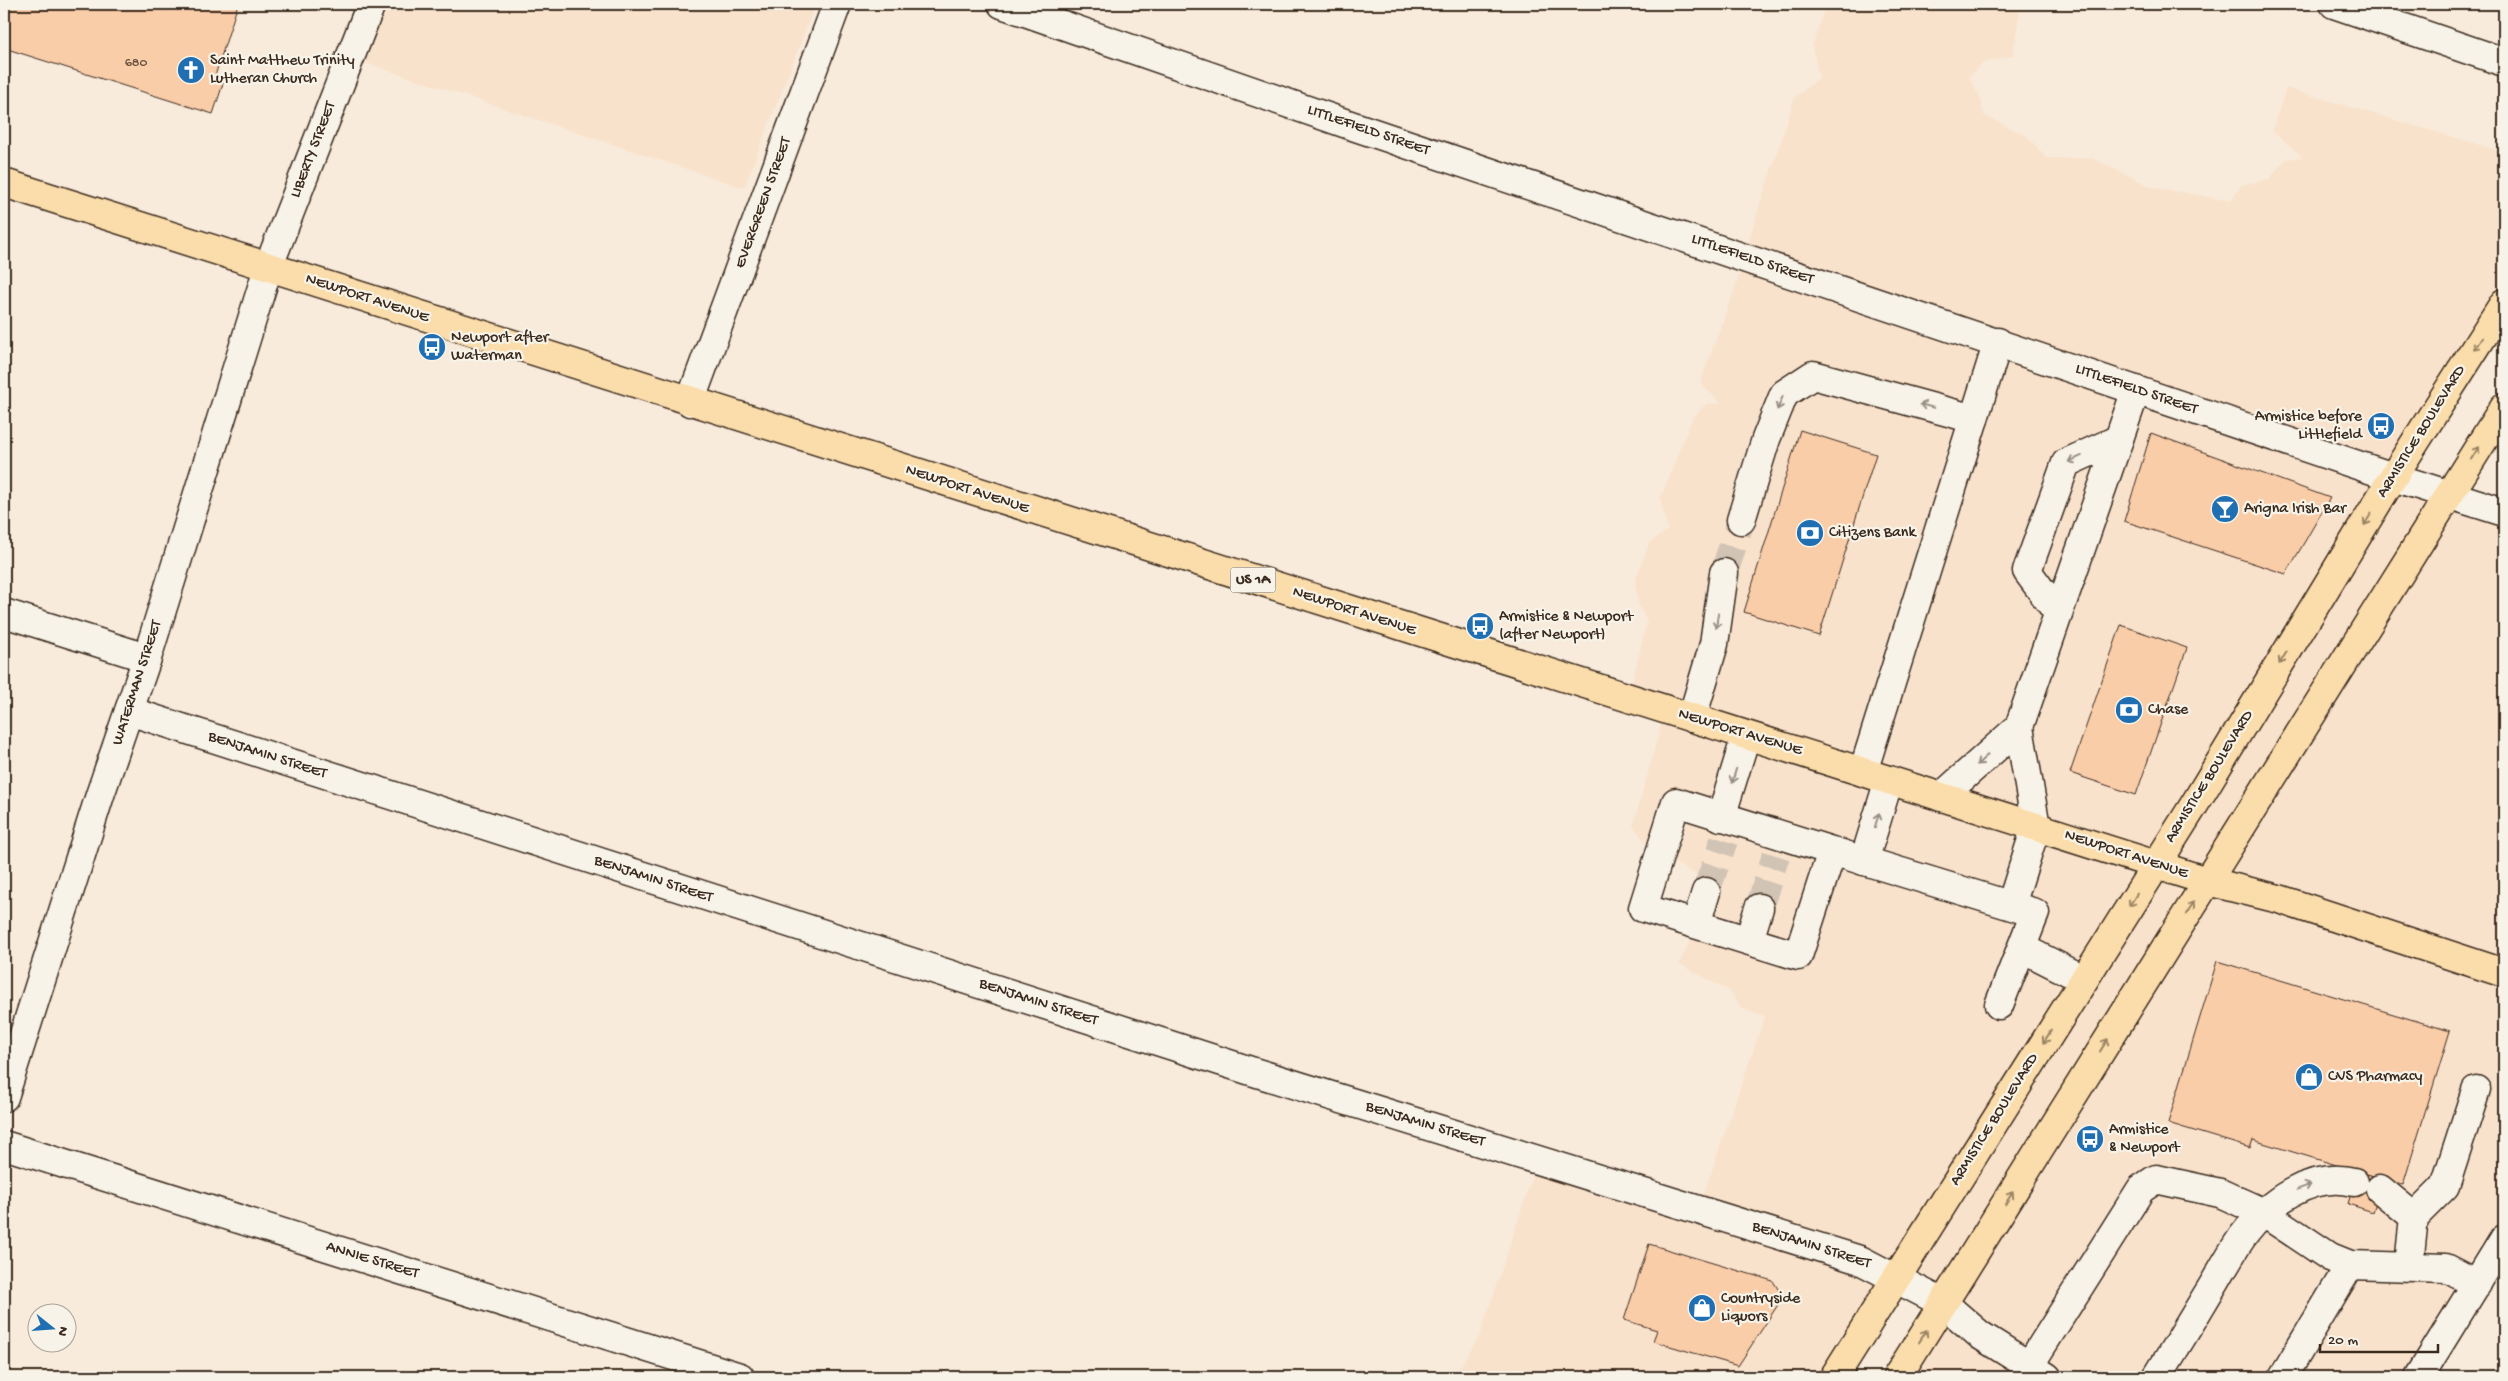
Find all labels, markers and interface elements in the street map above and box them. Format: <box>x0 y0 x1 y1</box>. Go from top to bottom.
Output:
place label: Saint Matthew Trinity Lutheran Church <box>210 52 355 89</box>
house number: 680 <box>125 55 147 72</box>
church icon: Saint Matthew Trinity Lutheran Church <box>176 55 206 85</box>
street label: LIBERTY STREET <box>287 98 341 201</box>
street label: LITTLEFIELD STREET <box>1304 101 1432 161</box>
street label: EVERGREEN STREET <box>731 134 797 271</box>
street label: LITTLEFIELD STREET <box>1688 230 1816 290</box>
street label: NEWPORT AVENUE <box>303 270 432 328</box>
place label: Newport after Waterman <box>451 329 550 366</box>
bus stop icon: Newport after Waterman <box>417 332 447 362</box>
one-way arrow <box>2473 337 2483 351</box>
street label: LITTLEFIELD STREET <box>2072 360 2200 420</box>
street label: ARMISTICE BOULEVARD <box>2373 362 2471 502</box>
one-way arrow <box>1775 394 1784 410</box>
one-way arrow <box>1920 401 1936 410</box>
place label: Armistice before Littlefield <box>2255 408 2364 445</box>
bus stop icon: Armistice before Littlefield <box>2366 411 2396 441</box>
one-way arrow <box>2471 447 2481 461</box>
one-way arrow <box>2068 454 2083 464</box>
street label: NEWPORT AVENUE <box>903 461 1032 519</box>
bar icon: Arigna Irish Bar <box>2210 494 2240 524</box>
place label: Arigna Irish Bar <box>2244 500 2347 519</box>
one-way arrow <box>2362 511 2372 525</box>
bank icon: Citizens Bank <box>1795 518 1825 548</box>
place label: Citizens Bank <box>1829 524 1917 543</box>
road number: US 1A <box>1230 568 1276 592</box>
street label: NEWPORT AVENUE <box>1290 583 1419 641</box>
place label: Armistice & Newport (after Newport) <box>1499 608 1634 645</box>
bus stop icon: Armistice & Newport (after Newport) <box>1465 611 1495 641</box>
one-way arrow <box>1712 613 1722 629</box>
street label: WATERMAN STREET <box>109 617 167 748</box>
one-way arrow <box>2278 650 2288 664</box>
bank icon: Chase <box>2114 695 2144 725</box>
place label: Chase <box>2148 701 2189 720</box>
street label: NEWPORT AVENUE <box>1676 705 1805 761</box>
street label: ARMISTICE BOULEVARD <box>2161 707 2259 847</box>
street label: BENJAMIN STREET <box>204 728 330 784</box>
one-way arrow <box>1976 754 1989 766</box>
one-way arrow <box>1728 768 1738 784</box>
one-way arrow <box>1872 813 1882 829</box>
street label: NEWPORT AVENUE <box>2062 826 2191 884</box>
street label: BENJAMIN STREET <box>590 852 716 908</box>
one-way arrow <box>2128 892 2138 906</box>
one-way arrow <box>2186 901 2196 915</box>
street label: BENJAMIN STREET <box>975 975 1101 1031</box>
one-way arrow <box>2041 1030 2051 1044</box>
one-way arrow <box>2100 1039 2110 1053</box>
street label: ARMISTICE BOULEVARD <box>1946 1050 2044 1190</box>
shop icon: CVS Pharmacy <box>2294 1062 2324 1092</box>
place label: CVS Pharmacy <box>2328 1068 2422 1087</box>
street label: BENJAMIN STREET <box>1362 1098 1488 1152</box>
place label: Armistice & Newport <box>2109 1121 2181 1158</box>
bus stop icon: Armistice & Newport <box>2075 1124 2105 1154</box>
one-way arrow <box>2296 1182 2311 1191</box>
one-way arrow <box>2004 1192 2014 1206</box>
street label: BENJAMIN STREET <box>1748 1218 1874 1274</box>
street label: ANNIE STREET <box>323 1238 421 1284</box>
place label: Countryside Liquors <box>1721 1290 1801 1327</box>
shop icon: Countryside Liquors <box>1687 1293 1717 1323</box>
north arrow <box>28 1304 78 1354</box>
scale bar <box>2320 1321 2438 1353</box>
text: N <box>53 1324 72 1338</box>
one-way arrow <box>1918 1329 1928 1343</box>
text: 20 m <box>2328 1332 2358 1350</box>

